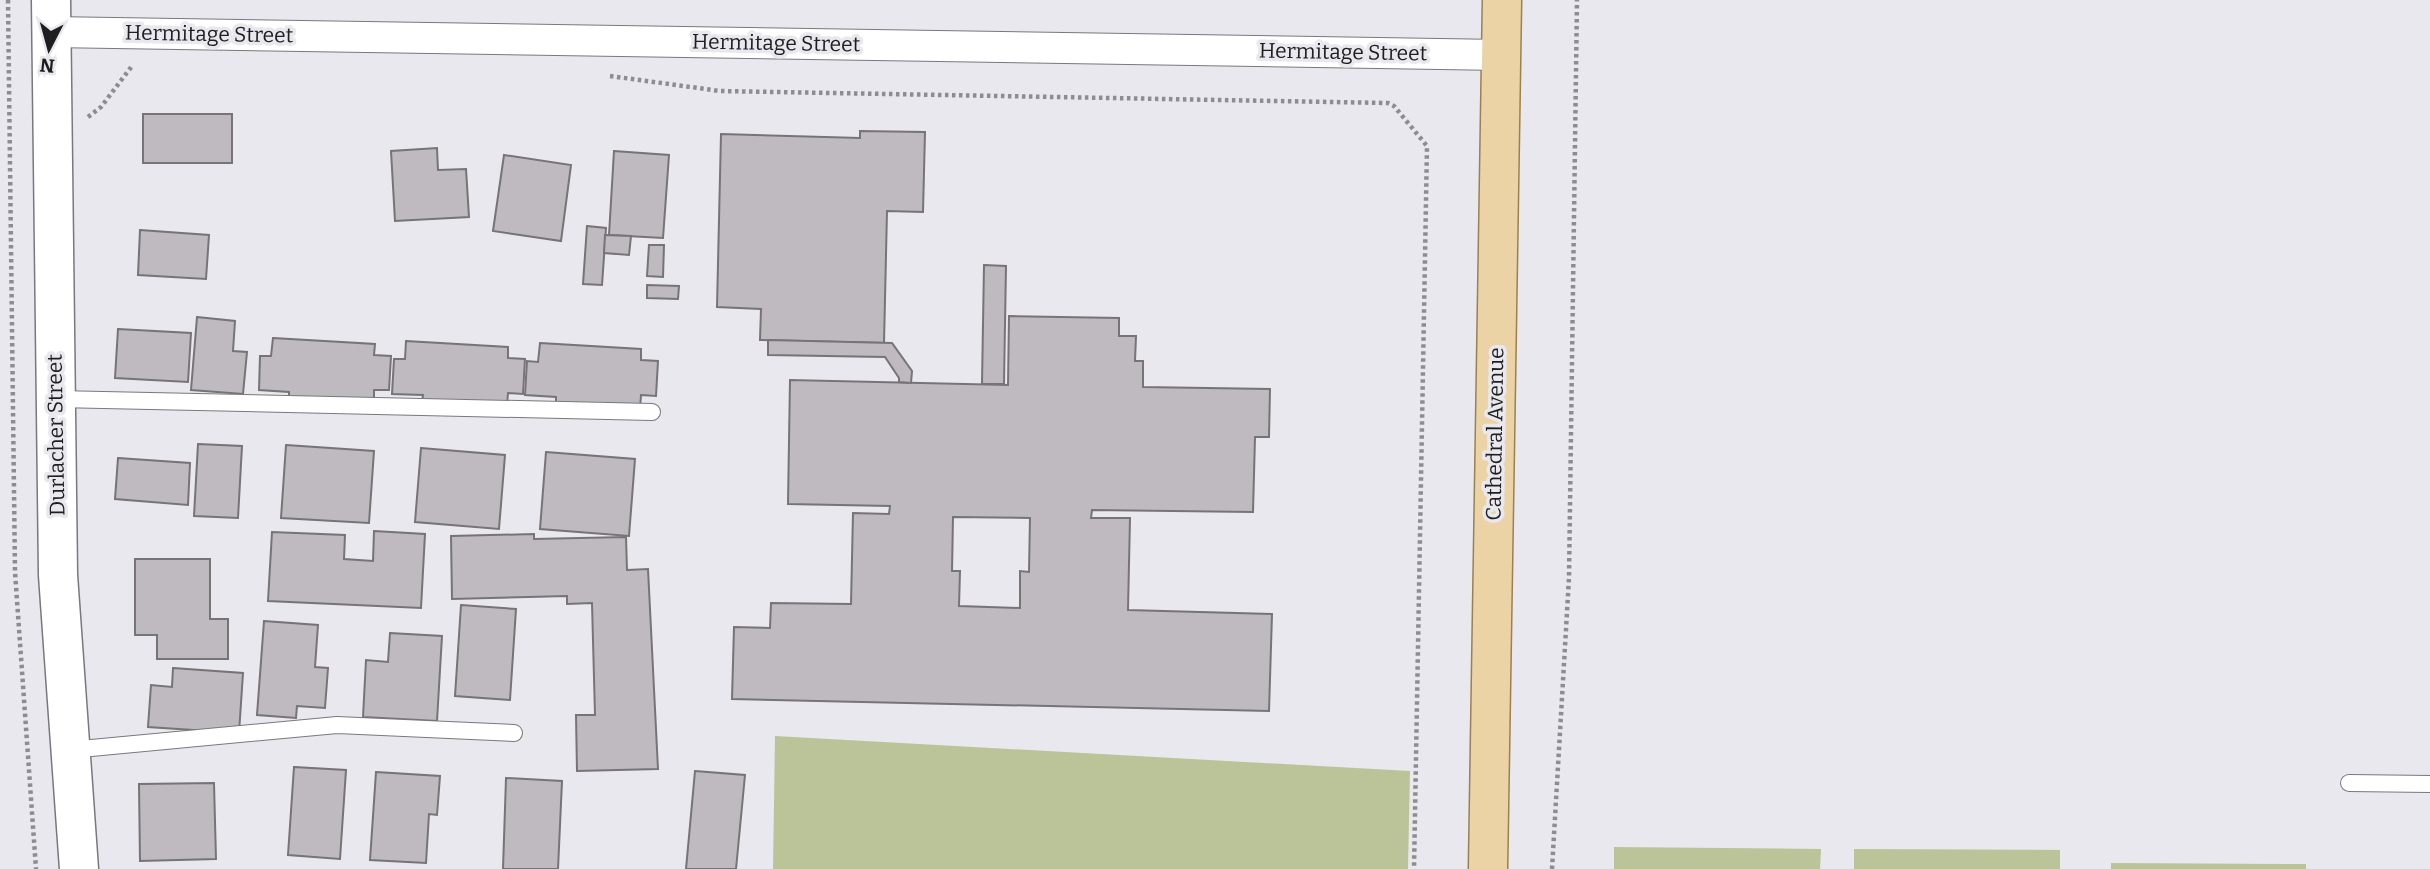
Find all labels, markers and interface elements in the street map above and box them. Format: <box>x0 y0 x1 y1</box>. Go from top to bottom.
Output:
north arrow <box>14 14 84 84</box>
street label: Hermitage Street <box>125 20 294 48</box>
street label: Hermitage Street <box>692 29 861 57</box>
street label: Hermitage Street <box>1259 38 1428 66</box>
text: N <box>38 53 56 78</box>
street label: Cathedral Avenue <box>1480 347 1510 521</box>
street label: Durlacher Street <box>42 354 70 516</box>

